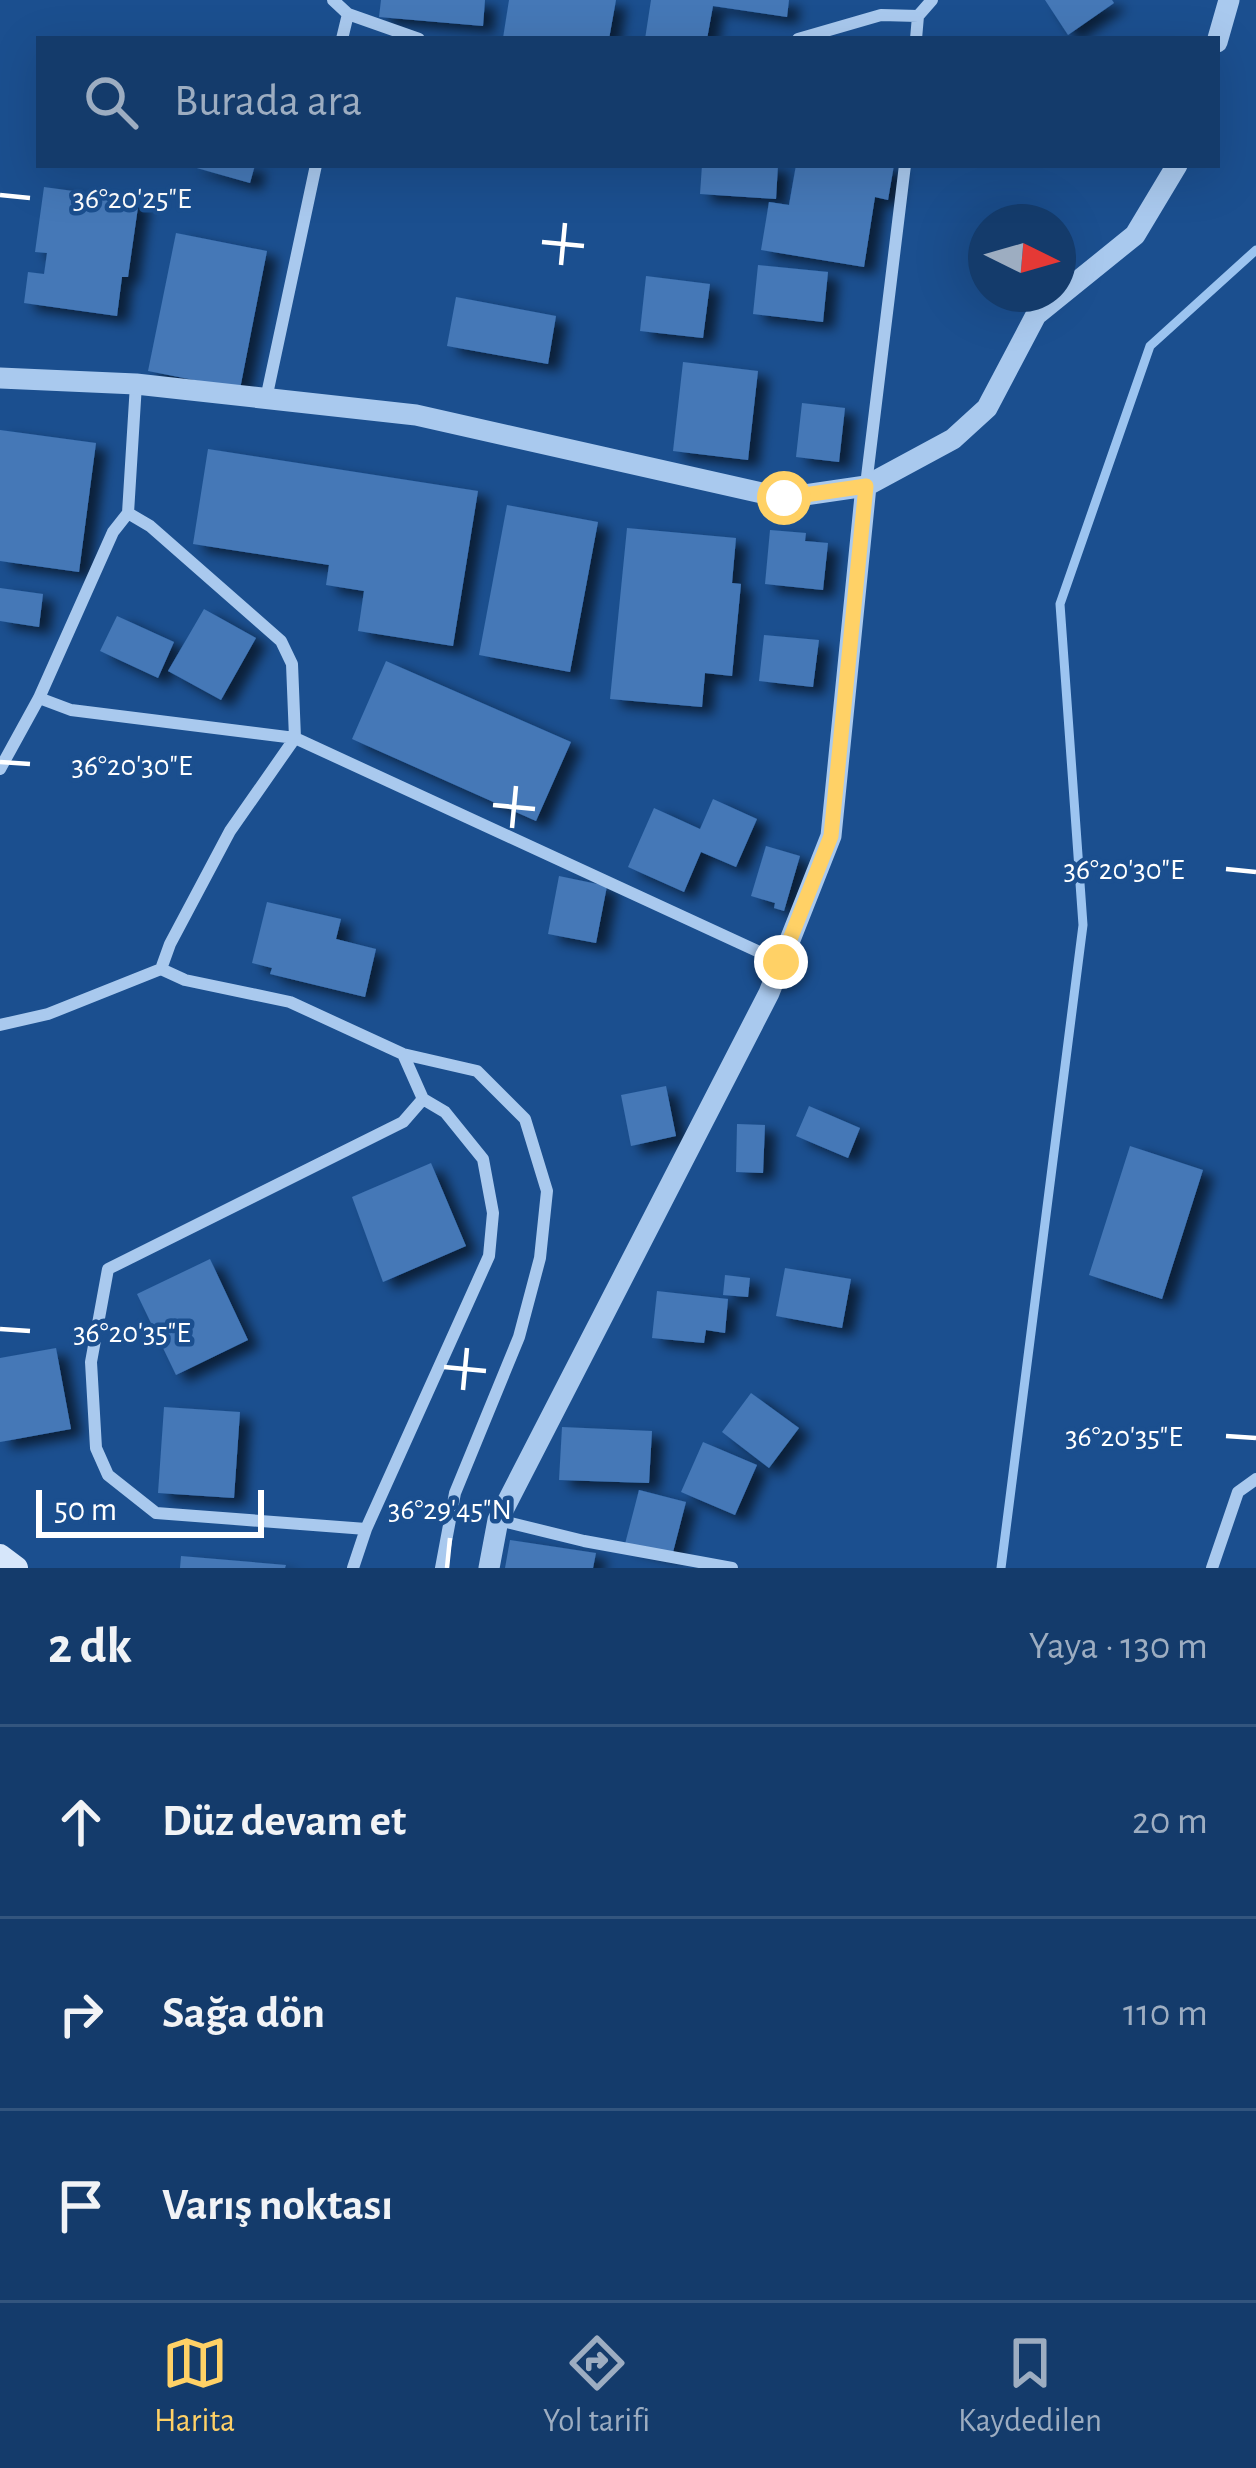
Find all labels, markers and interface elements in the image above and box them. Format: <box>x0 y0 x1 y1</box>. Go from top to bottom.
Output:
search box <box>36 36 1220 168</box>
icon: search <box>78 69 144 135</box>
text: Burada ara <box>174 79 362 124</box>
text: 36°20'25"E <box>73 184 191 214</box>
north arrow <box>968 204 1076 312</box>
route start <box>757 471 811 525</box>
text: 36°20'30"E <box>72 751 192 781</box>
text: 36°20'30"E <box>1064 855 1184 885</box>
route end <box>754 935 808 989</box>
text: 36°20'35"E <box>73 1318 191 1348</box>
text: 36°20'35"E <box>1065 1422 1183 1452</box>
scale bar <box>36 1484 264 1537</box>
text: 50 m <box>54 1494 117 1527</box>
text: 36°29'45"N <box>388 1495 512 1525</box>
text: 2 dk <box>48 1621 132 1672</box>
text: Yaya · 130 m <box>1029 1627 1208 1666</box>
icon: ahead <box>48 1789 114 1855</box>
text: Düz devam et <box>162 1799 406 1844</box>
text: 20 m <box>1132 1802 1208 1841</box>
icon: right <box>48 1981 114 2047</box>
text: Sağa dön <box>162 1991 325 2036</box>
text: 110 m <box>1123 1994 1208 2033</box>
icon: arrive <box>48 2173 114 2239</box>
text: Varış noktası <box>162 2183 393 2228</box>
tab: Harita <box>154 2330 235 2442</box>
tab: Yol tarifi <box>543 2330 650 2442</box>
tab: Kaydedilen <box>958 2330 1102 2442</box>

